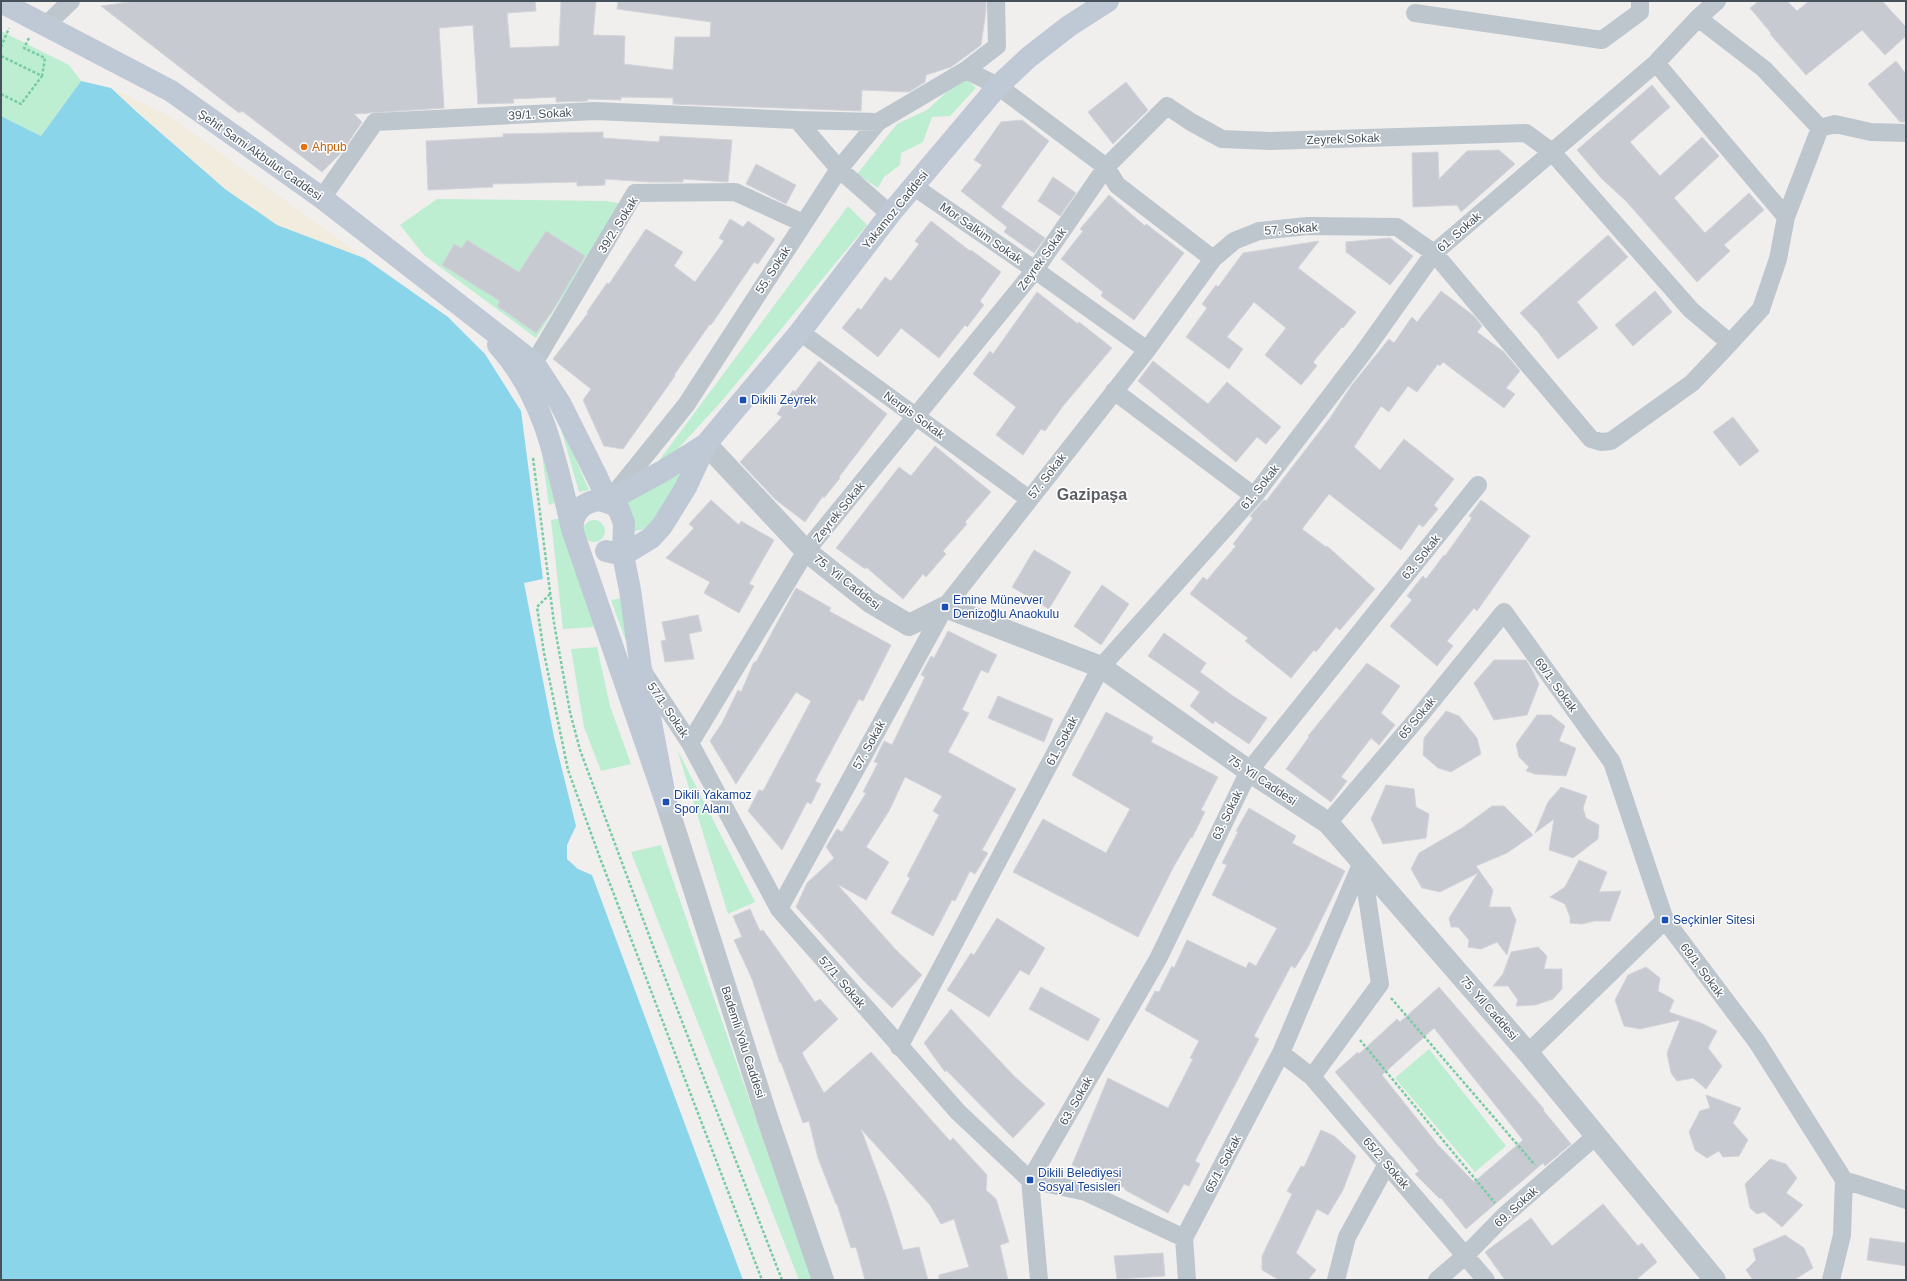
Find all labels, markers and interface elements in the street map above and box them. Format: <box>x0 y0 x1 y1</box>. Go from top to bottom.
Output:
street label: 39/1. Sokak <box>508 105 573 123</box>
street label: Şehit Sami Akbulut Caddesi <box>195 107 325 203</box>
street label: Zeyrek Sokak <box>1306 131 1381 147</box>
place label: Ahpub <box>312 140 347 154</box>
marker: Ahpub <box>299 142 309 152</box>
street label: Yakamoz Caddesi <box>859 168 931 252</box>
street label: 39/2. Sokak <box>595 194 641 256</box>
street label: Mor Salkim Sokak <box>937 200 1025 267</box>
street label: 61. Sokak <box>1434 209 1484 255</box>
street label: 57. Sokak <box>1264 220 1319 238</box>
street label: Zeyrek Sokak <box>1015 224 1070 293</box>
street label: 55. Sokak <box>753 243 794 296</box>
street label: Nergis Sokak <box>881 388 948 442</box>
place label: Dikili Zeyrek <box>751 393 817 407</box>
marker: Dikili Zeyrek <box>738 395 748 405</box>
street label: 57. Sokak <box>1025 450 1070 501</box>
street label: 61. Sokak <box>1238 461 1283 512</box>
street label: Zeyrek Sokak <box>810 478 868 545</box>
district label: Gazipaşa <box>1057 486 1127 503</box>
street label: 63. Sokak <box>1399 531 1444 582</box>
street label: 75. Yil Caddesi <box>811 552 883 612</box>
place label: Emine Münevver Denizoğlu Anaokulu <box>953 593 1059 621</box>
marker: Emine Münevver Denizoğlu Anaokulu <box>940 602 950 612</box>
street label: 69/1. Sokak <box>1532 655 1581 716</box>
street label: 57/1. Sokak <box>644 680 692 741</box>
street label: 65 Sokak <box>1396 694 1439 742</box>
street label: 61. Sokak <box>1043 713 1081 768</box>
street label: 57. Sokak <box>850 717 889 772</box>
street label: 75. Yil Caddesi <box>1225 752 1299 808</box>
street label: 63. Sokak <box>1209 787 1245 842</box>
place label: Dikili Yakamoz Spor Alanı <box>674 788 752 816</box>
marker: Dikili Yakamoz Spor Alanı <box>661 797 671 807</box>
place label: Seçkinler Sitesi <box>1673 913 1755 927</box>
marker: Seçkinler Sitesi <box>1660 915 1670 925</box>
street label: 69/1. Sokak <box>1677 940 1727 1000</box>
street label: 57/1. Sokak <box>816 953 869 1011</box>
street label: 75. Yil Caddesi <box>1457 973 1521 1043</box>
street label: Bademli Yolu Caddesi <box>718 984 768 1100</box>
street label: 63. Sokak <box>1057 1074 1096 1128</box>
street label: 65/1. Sokak <box>1202 1132 1245 1195</box>
street label: 65/2. Sokak <box>1360 1134 1413 1192</box>
place label: Dikili Belediyesi Sosyal Tesisleri <box>1038 1166 1121 1194</box>
marker: Dikili Belediyesi Sosyal Tesisleri <box>1025 1175 1035 1185</box>
street label: 69. Sokak <box>1491 1183 1541 1230</box>

